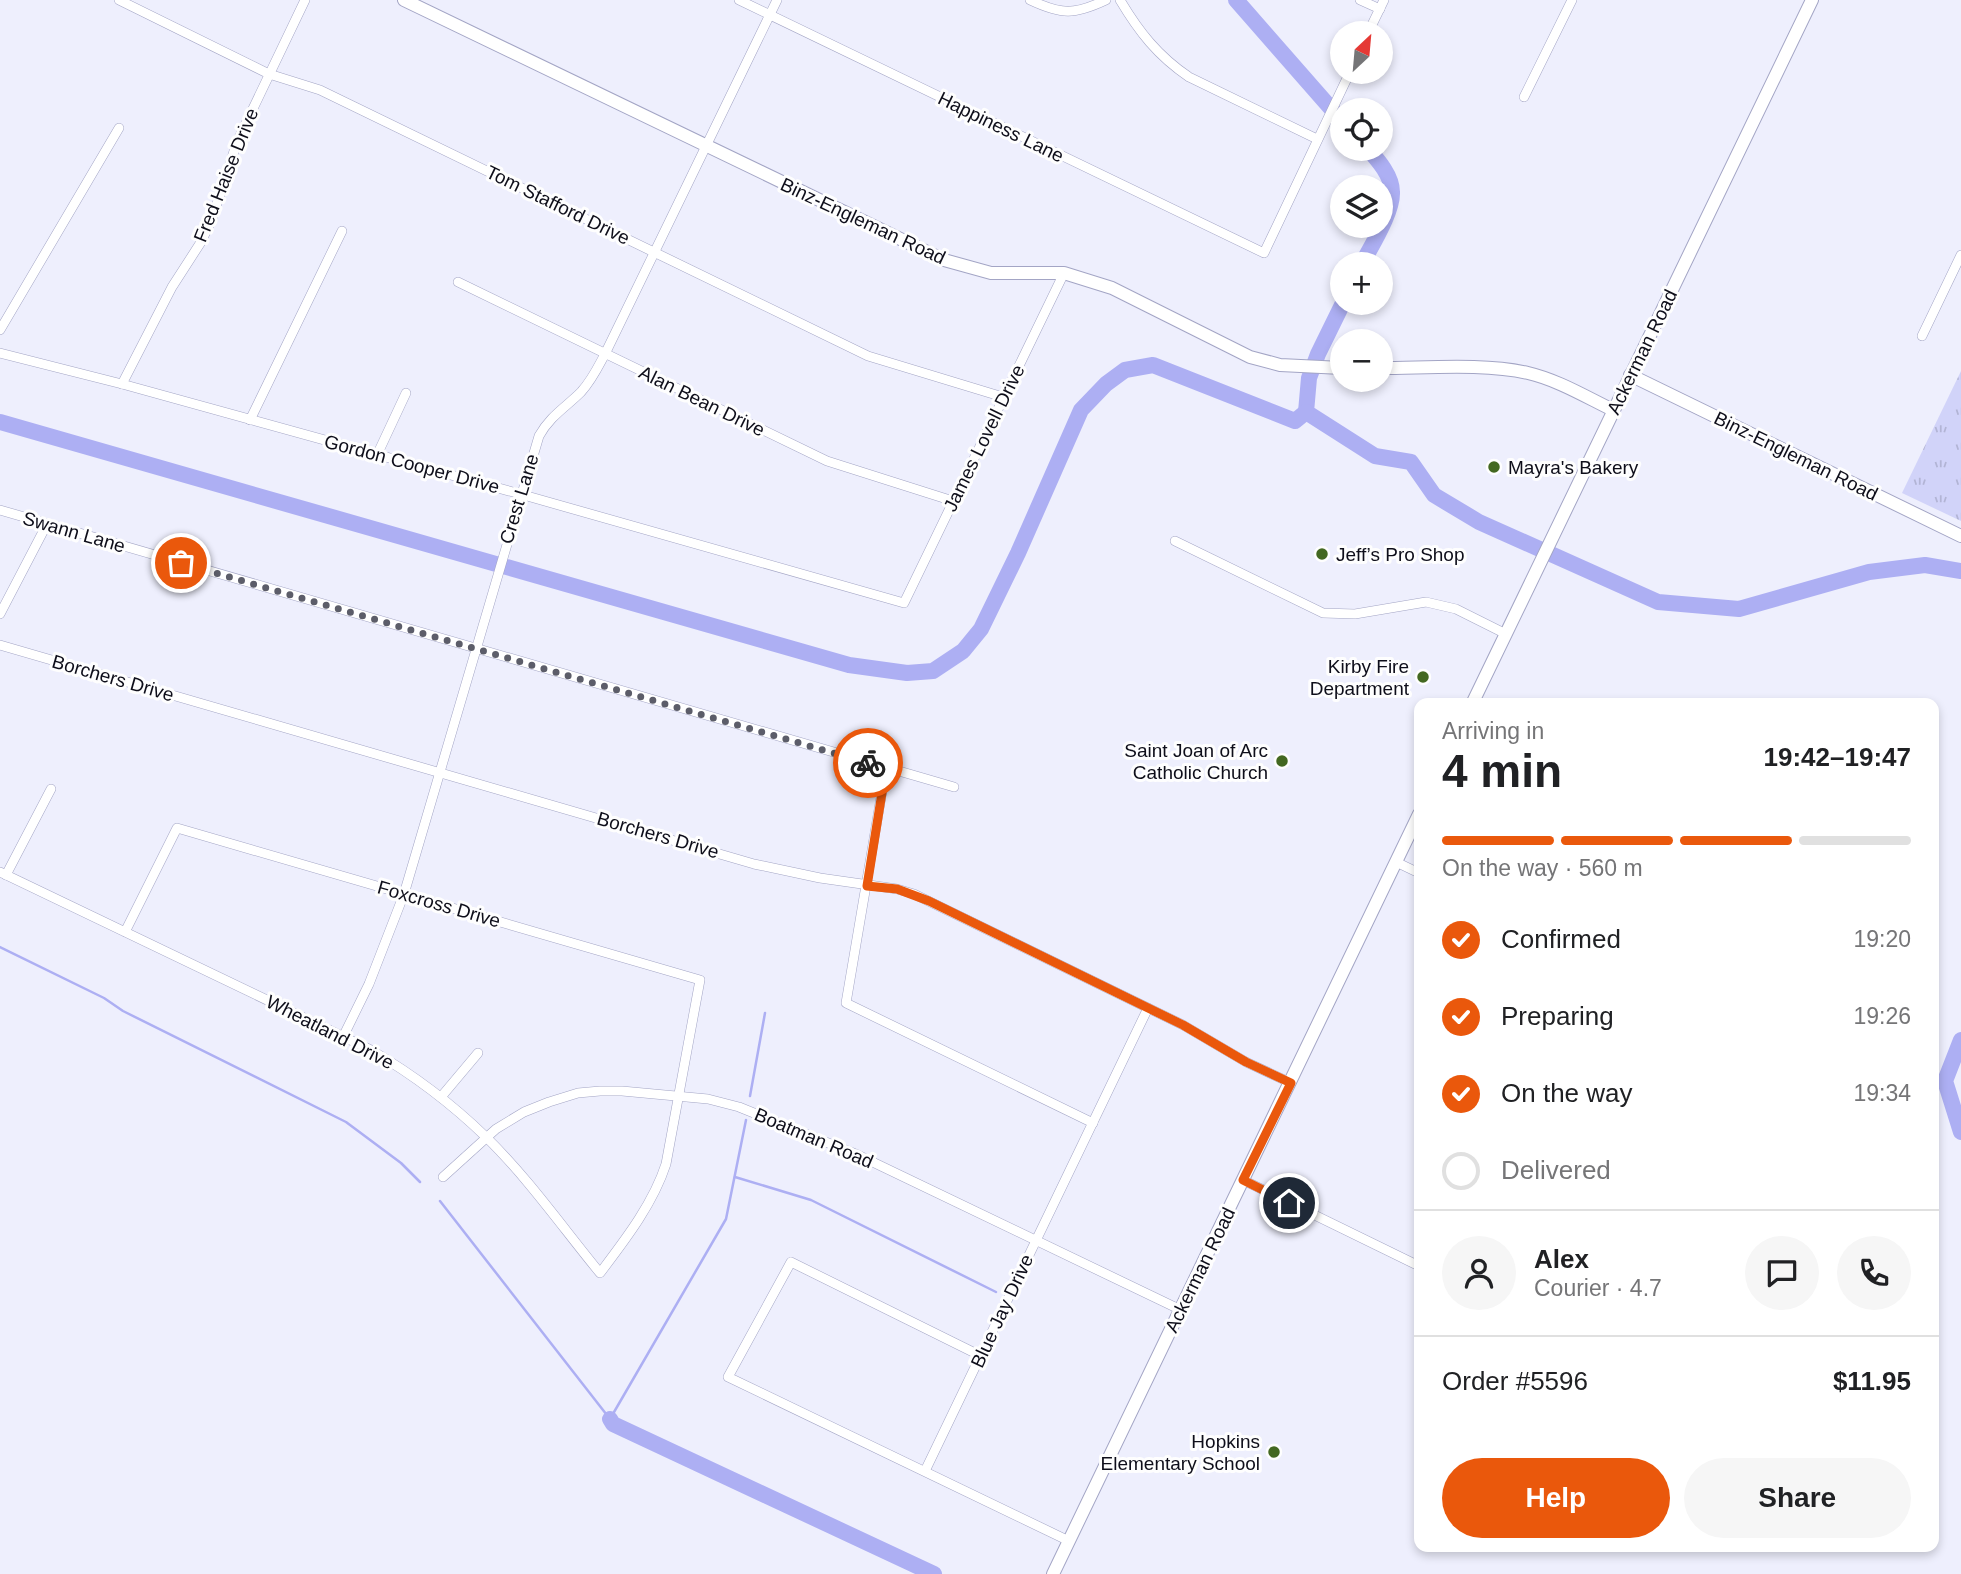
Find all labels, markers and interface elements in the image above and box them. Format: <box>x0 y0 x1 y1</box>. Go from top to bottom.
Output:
north arrow <box>1330 21 1393 84</box>
map controls <box>1330 21 1393 392</box>
street label: Happiness Lane <box>935 87 1067 167</box>
button: locate <box>1330 98 1393 161</box>
street label: Fred Haise Drive <box>190 105 262 245</box>
street label: Tom Stafford Drive <box>483 161 633 249</box>
street label: Binz-Engleman Road <box>777 174 949 268</box>
button: layers <box>1330 175 1393 238</box>
button: + <box>1330 252 1393 315</box>
street label: Ackerman Road <box>1603 286 1681 418</box>
button: − <box>1330 329 1393 392</box>
street label: Alan Bean Drive <box>636 361 768 441</box>
street label: James Lovell Drive <box>939 361 1029 515</box>
street label: Binz-Engleman Road <box>1711 407 1881 505</box>
street label: Gordon Cooper Drive <box>322 430 502 498</box>
street label: Crest Lane <box>495 451 543 547</box>
place label: Mayra's Bakery <box>1508 457 1639 478</box>
marker: Mayra's Bakery <box>1486 459 1502 475</box>
street label: Swann Lane <box>20 507 128 557</box>
pin <box>151 533 211 593</box>
icon: bag <box>162 544 200 582</box>
place label: Jeff’s Pro Shop <box>1336 544 1465 565</box>
marker: Jeff’s Pro Shop <box>1314 546 1330 562</box>
street label: Borchers Drive <box>50 651 176 705</box>
place label: Kirby Fire Department <box>1310 656 1410 699</box>
marker: Kirby Fire Department <box>1415 669 1431 685</box>
text: Arriving in <box>1442 718 1544 744</box>
courier <box>833 728 903 798</box>
place label: Saint Joan of Arc Catholic Church <box>1124 740 1268 783</box>
text: 19:42–19:47 <box>1764 742 1911 772</box>
icon: bike <box>849 744 887 782</box>
text: 4 min <box>1442 745 1562 797</box>
marker: Saint Joan of Arc Catholic Church <box>1274 753 1290 769</box>
street label: Borchers Drive <box>595 808 721 862</box>
text: On the way · 560 m <box>1442 855 1643 881</box>
street label: Foxcross Drive <box>375 876 503 932</box>
icon: check <box>1442 921 1480 959</box>
text: Confirmed <box>1501 924 1621 954</box>
text: 19:20 <box>1853 926 1911 952</box>
street label: Wheatland Drive <box>263 991 397 1073</box>
icon: check <box>1442 998 1480 1036</box>
text: Preparing <box>1501 1001 1614 1031</box>
text: 19:26 <box>1853 1003 1911 1029</box>
icon: check <box>1442 1075 1480 1113</box>
text: On the way <box>1501 1078 1633 1108</box>
text: 19:34 <box>1853 1080 1911 1106</box>
street label: Boatman Road <box>752 1104 876 1172</box>
text: Delivered <box>1501 1155 1611 1185</box>
pin <box>1259 1173 1319 1233</box>
icon: home <box>1270 1184 1308 1222</box>
street label: Ackerman Road <box>1161 1204 1239 1336</box>
button: person <box>1442 1236 1516 1310</box>
button: chat <box>1745 1236 1819 1310</box>
button: phone <box>1837 1236 1911 1310</box>
text: Alex <box>1534 1244 1589 1274</box>
street label: Blue Jay Drive <box>967 1251 1037 1371</box>
text: Courier · 4.7 <box>1534 1275 1662 1301</box>
text: Order #5596 <box>1442 1366 1588 1396</box>
text: $11.95 <box>1833 1366 1911 1396</box>
place label: Hopkins Elementary School <box>1101 1431 1260 1474</box>
marker: Hopkins Elementary School <box>1266 1444 1282 1460</box>
button: Help <box>1442 1458 1670 1538</box>
button: Share <box>1684 1458 1911 1538</box>

